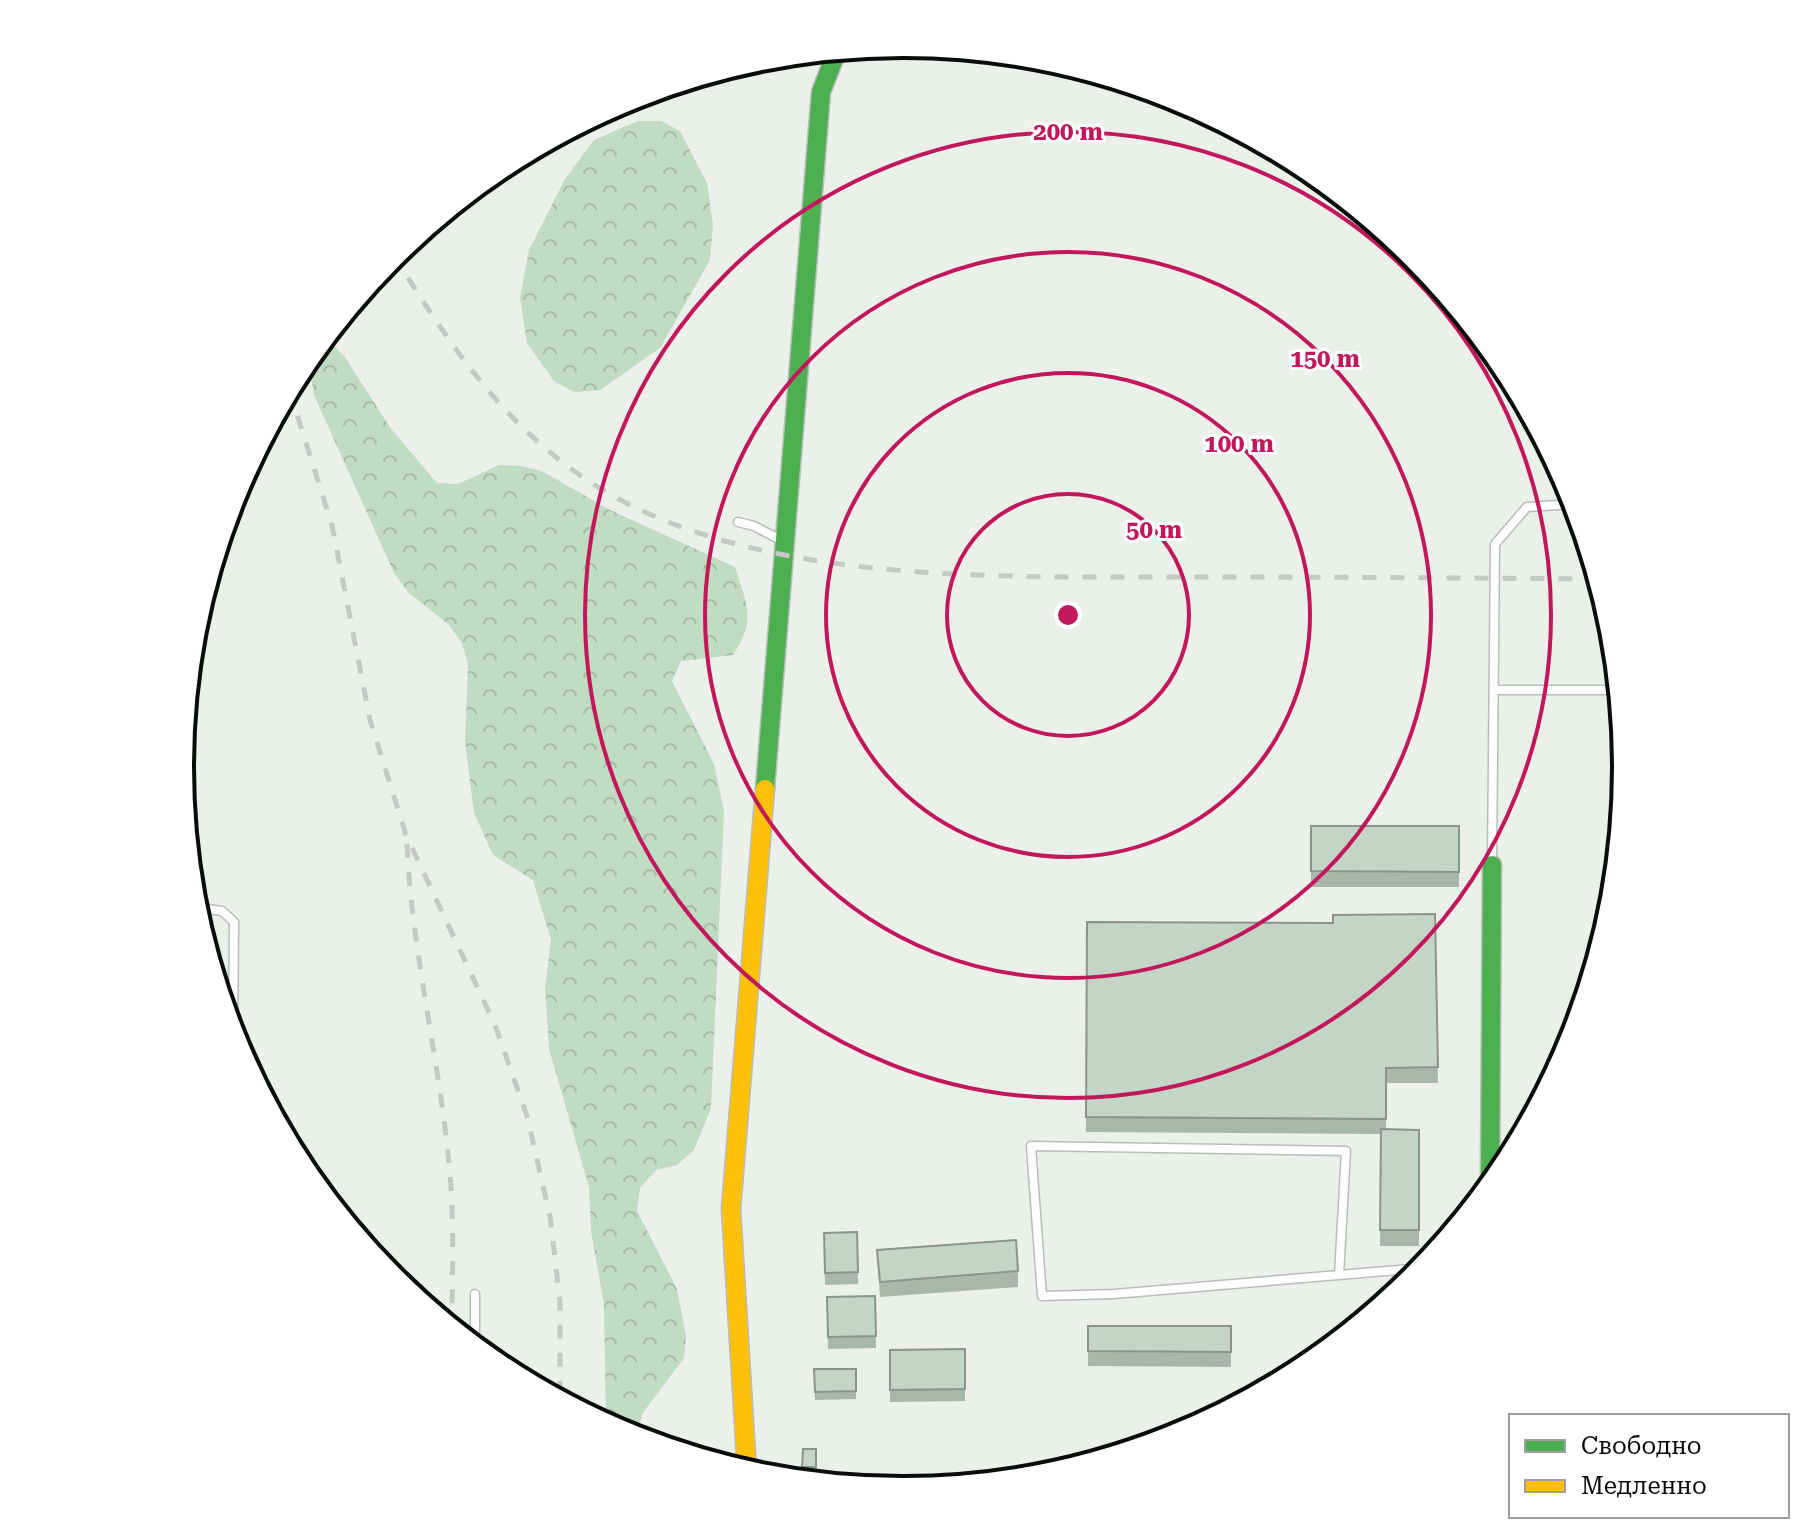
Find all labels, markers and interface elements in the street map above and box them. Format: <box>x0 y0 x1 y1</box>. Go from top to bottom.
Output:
text: 200 m <box>1033 118 1103 146</box>
text: 150 m <box>1290 345 1360 373</box>
text: 100 m <box>1204 430 1274 458</box>
text: 50 m <box>1126 516 1182 544</box>
centre of rings <box>1054 601 1082 629</box>
legend <box>1509 1414 1789 1518</box>
text: Свободно <box>1581 1432 1702 1460</box>
text: Медленно <box>1581 1472 1707 1500</box>

